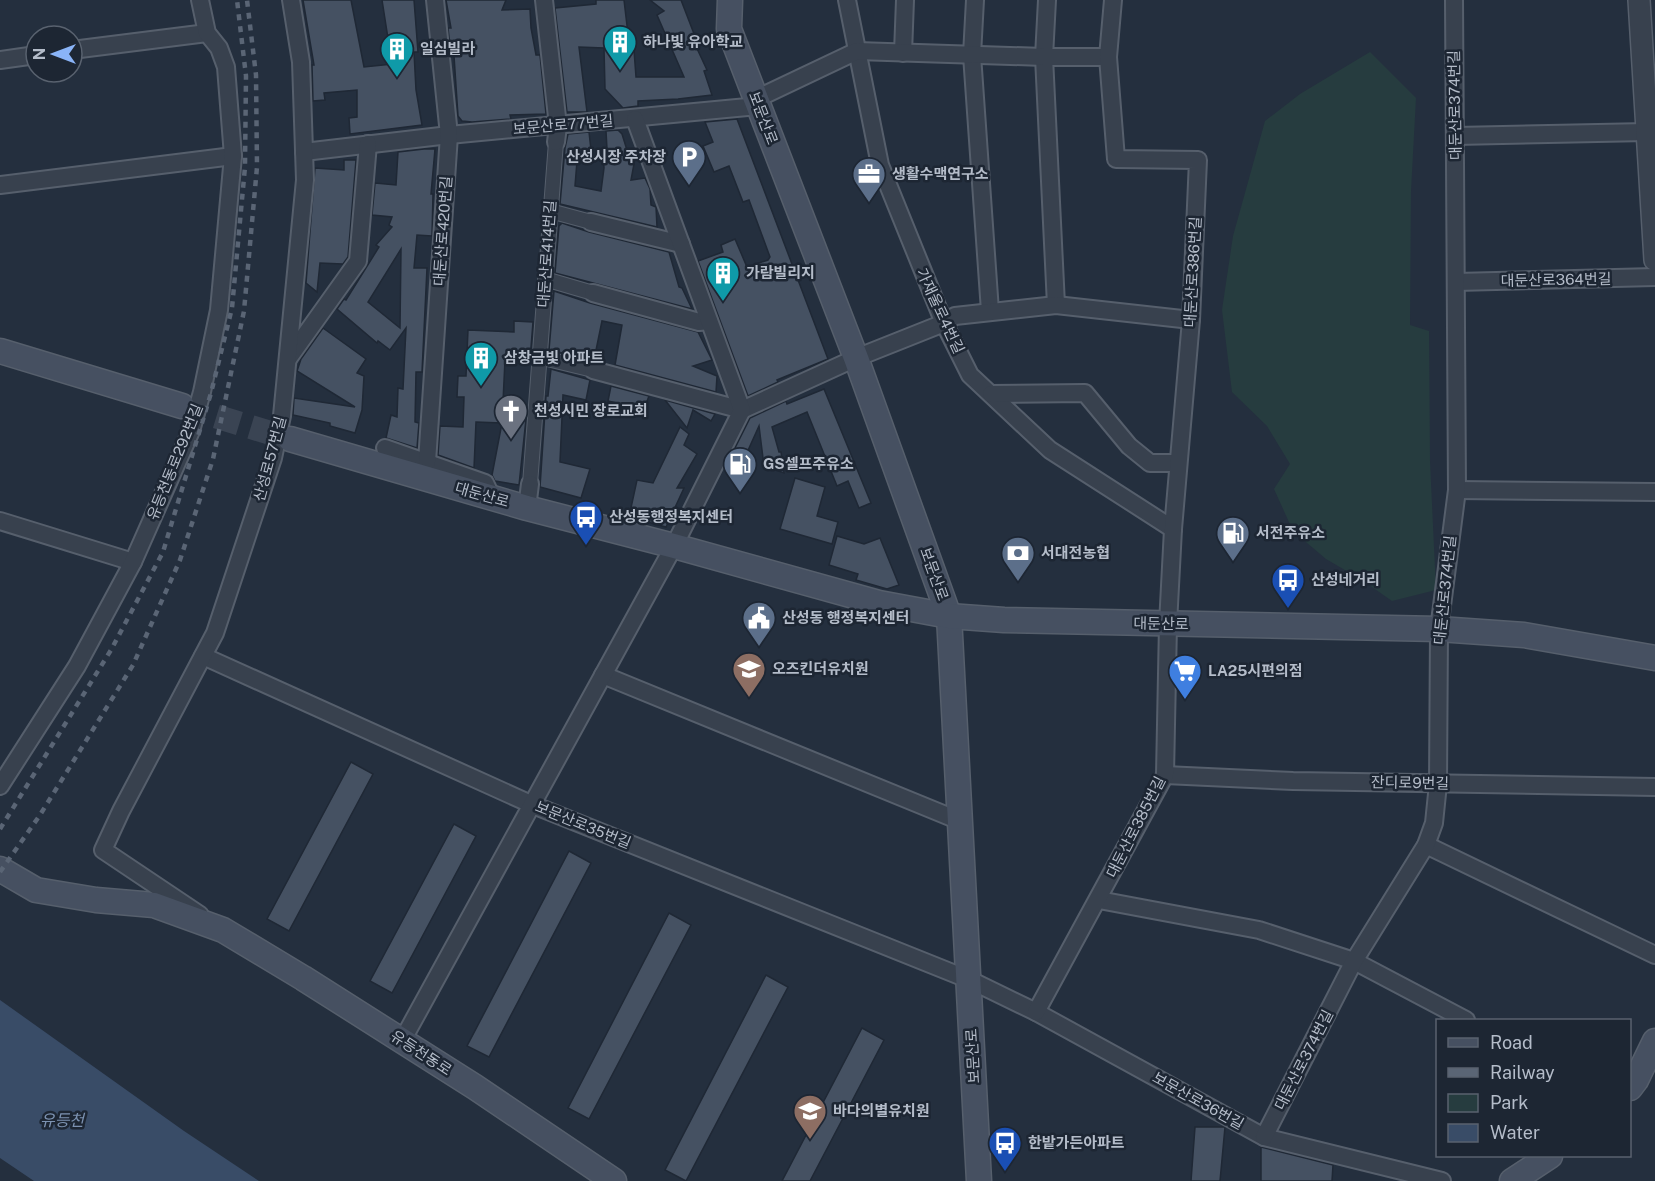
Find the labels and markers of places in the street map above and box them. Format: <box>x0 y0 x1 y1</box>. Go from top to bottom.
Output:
building icon: 하나빛 유아학교 <box>602 24 638 71</box>
building icon: 일심빌라 <box>379 31 415 78</box>
place label: 하나빛 유아학교 <box>643 33 743 50</box>
place label: 일심빌라 <box>420 40 475 57</box>
parking icon: 산성시장 주차장 <box>671 139 707 186</box>
place label: 산성시장 주차장 <box>566 148 666 165</box>
office icon: 생활수맥연구소 <box>851 156 887 203</box>
place label: 생활수맥연구소 <box>892 165 989 182</box>
building icon: 가람빌리지 <box>705 255 741 302</box>
place label: 가람빌리지 <box>746 264 815 281</box>
building icon: 삼창금빛 아파트 <box>463 340 499 387</box>
place label: 삼창금빛 아파트 <box>504 349 604 366</box>
church icon: 천성시민 장로교회 <box>493 393 529 440</box>
place label: 천성시민 장로교회 <box>534 402 648 419</box>
fuel station icon: GS셀프주유소 <box>722 446 758 493</box>
place label: GS셀프주유소 <box>763 455 854 472</box>
bus stop icon: 산성동행정복지센터 <box>568 499 604 546</box>
place label: 산성동행정복지센터 <box>609 508 733 525</box>
fuel station icon: 서전주유소 <box>1215 515 1251 562</box>
place label: 서전주유소 <box>1256 524 1325 541</box>
bank icon: 서대전농협 <box>1000 535 1036 582</box>
place label: 서대전농협 <box>1041 544 1110 561</box>
bus stop icon: 산성네거리 <box>1270 562 1306 609</box>
place label: 산성네거리 <box>1311 571 1380 588</box>
public building icon: 산성동 행정복지센터 <box>741 600 777 647</box>
place label: 산성동 행정복지센터 <box>782 609 910 626</box>
school or university icon: 오즈킨더유치원 <box>731 651 767 698</box>
supermarket icon: LA25시편의점 <box>1167 653 1203 700</box>
place label: 오즈킨더유치원 <box>772 660 869 677</box>
place label: LA25시편의점 <box>1208 662 1303 679</box>
school or university icon: 바다의별유치원 <box>792 1093 828 1140</box>
place label: 바다의별유치원 <box>833 1102 930 1119</box>
bus stop icon: 한밭가든아파트 <box>987 1125 1023 1172</box>
place label: 한밭가든아파트 <box>1028 1134 1125 1151</box>

